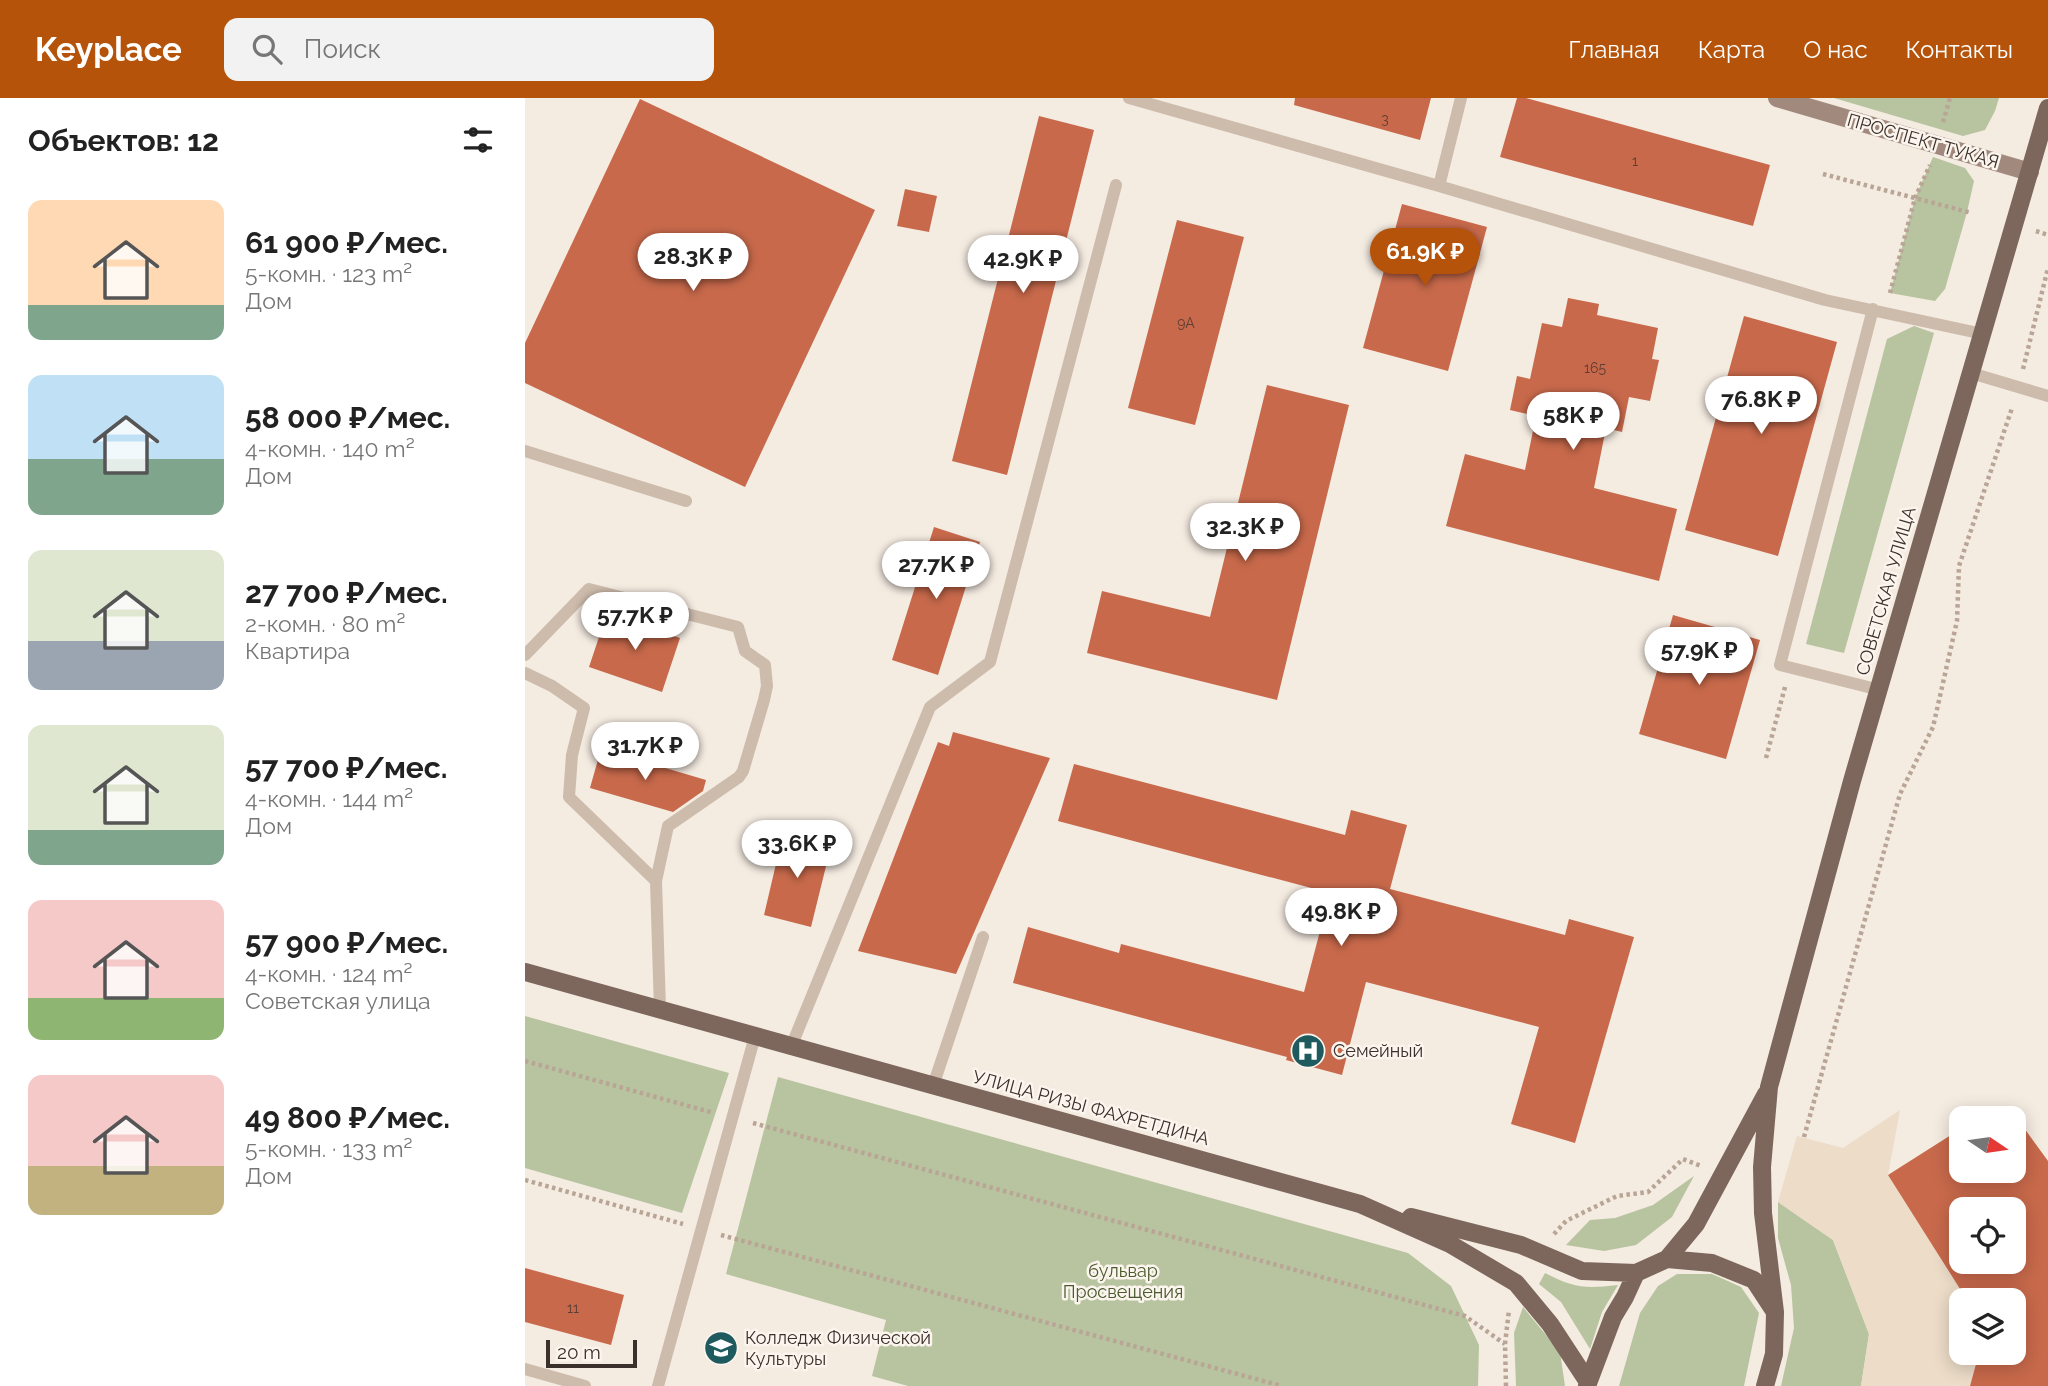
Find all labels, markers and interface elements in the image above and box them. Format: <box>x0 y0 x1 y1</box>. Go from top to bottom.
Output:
search box <box>224 18 714 81</box>
text: Keyplace <box>35 30 182 69</box>
icon: search <box>248 30 286 68</box>
text: Поиск <box>304 34 381 64</box>
text: Главная <box>1568 35 1660 64</box>
text: Карта <box>1698 35 1765 64</box>
text: О нас <box>1803 35 1868 64</box>
text: Контакты <box>1906 35 2013 64</box>
street label: ПРОСПЕКТ ТУКАЯ <box>1845 109 2001 172</box>
house number: 3 <box>1381 111 1389 127</box>
icon: filters <box>459 121 497 159</box>
text: Объектов: 12 <box>28 123 219 158</box>
house number: 1 <box>1632 153 1638 169</box>
text: 61 900 ₽/мес. <box>245 225 448 260</box>
icon: home <box>84 228 168 312</box>
pin: 61.9K ₽ <box>1360 228 1490 288</box>
pin: 28.3K ₽ <box>628 234 758 293</box>
pin: 42.9K ₽ <box>958 236 1088 295</box>
text: 61.9K ₽ <box>1386 237 1464 264</box>
text: 28.3K ₽ <box>654 242 732 269</box>
text: 42.9K ₽ <box>984 244 1062 271</box>
text: 5-комн. · 123 m² <box>245 260 412 287</box>
text: Дом <box>245 287 292 314</box>
house number: 9А <box>1177 315 1195 331</box>
house number: 165 <box>1584 360 1606 376</box>
pin: 76.8K ₽ <box>1696 376 1826 436</box>
text: 76.8K ₽ <box>1721 385 1801 412</box>
pin: 58K ₽ <box>1524 392 1622 452</box>
text: 58 000 ₽/мес. <box>245 400 450 435</box>
text: 58K ₽ <box>1543 401 1603 428</box>
icon: home <box>84 403 168 487</box>
text: 4-комн. · 140 m² <box>245 435 415 462</box>
text: Дом <box>245 462 292 489</box>
pin: 32.3K ₽ <box>1180 504 1310 563</box>
street label: СОВЕТСКАЯ УЛИЦА <box>1851 504 1920 678</box>
text: 32.3K ₽ <box>1206 512 1284 539</box>
pin: 27.7K ₽ <box>871 542 1001 601</box>
text: 27.7K ₽ <box>898 550 974 577</box>
text: 27 700 ₽/мес. <box>245 575 448 610</box>
icon: home <box>84 578 168 662</box>
pin: 57.7K ₽ <box>570 592 700 652</box>
text: 57.7K ₽ <box>597 601 673 628</box>
text: 2-комн. · 80 m² <box>245 610 405 637</box>
pin: 57.9K ₽ <box>1634 628 1764 687</box>
text: 57.9K ₽ <box>1660 636 1738 663</box>
text: Квартира <box>245 637 350 664</box>
pin: 31.7K ₽ <box>580 722 710 782</box>
text: 31.7K ₽ <box>607 731 683 758</box>
text: 57 700 ₽/мес. <box>245 750 447 785</box>
icon: home <box>84 753 168 837</box>
text: 4-комн. · 144 m² <box>245 785 413 812</box>
text: Дом <box>245 812 292 839</box>
pin: 33.6K ₽ <box>732 820 862 880</box>
text: 33.6K ₽ <box>758 829 836 856</box>
pin: 49.8K ₽ <box>1276 888 1406 948</box>
text: 49.8K ₽ <box>1301 897 1381 924</box>
text: 57 900 ₽/мес. <box>245 925 448 960</box>
icon: home <box>84 928 168 1012</box>
text: 4-комн. · 124 m² <box>245 960 413 987</box>
text: Советская улица <box>245 987 431 1014</box>
hospital icon: Семейный <box>1289 1032 1327 1070</box>
place label: Семейный <box>1333 1040 1423 1061</box>
street label: УЛИЦА РИЗЫ ФАХРЕТДИНА <box>971 1066 1212 1149</box>
text: 49 800 ₽/мес. <box>245 1100 450 1135</box>
icon: home <box>84 1103 168 1187</box>
north arrow <box>1949 1106 2027 1183</box>
map controls <box>1949 1106 2026 1365</box>
text: 5-комн. · 133 m² <box>245 1135 412 1162</box>
text: Дом <box>245 1162 292 1189</box>
button: locate <box>1949 1197 2026 1274</box>
park label: бульвар Просвещения <box>1063 1260 1183 1302</box>
button: layers <box>1949 1288 2026 1365</box>
house number: 11 <box>567 1300 579 1316</box>
place label: Колледж Физической Культуры <box>745 1327 931 1369</box>
school or university icon: Колледж Физической Культуры <box>702 1329 740 1367</box>
scale bar <box>546 1337 637 1369</box>
text: 20 m <box>557 1341 601 1363</box>

